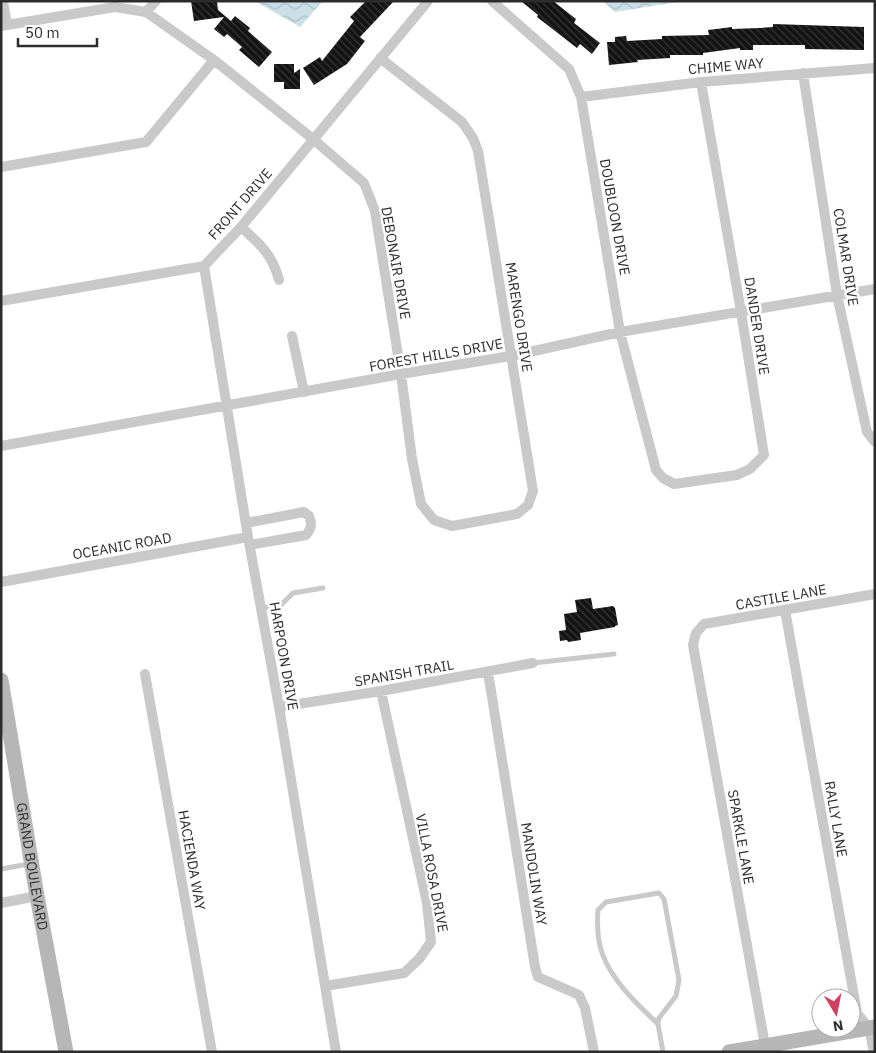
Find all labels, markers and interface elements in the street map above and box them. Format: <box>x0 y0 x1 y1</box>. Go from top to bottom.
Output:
scale bar <box>18 15 96 47</box>
text: 50 m <box>25 23 60 42</box>
street label: CHIME WAY <box>687 54 765 78</box>
street label: DOUBLOON DRIVE <box>596 157 634 277</box>
street label: FRONT DRIVE <box>204 165 276 243</box>
street label: DEBONAIR DRIVE <box>377 205 415 321</box>
street label: COLMAR DRIVE <box>829 207 863 307</box>
street label: MARENGO DRIVE <box>501 261 537 373</box>
street label: DANDER DRIVE <box>740 276 774 376</box>
street label: FOREST HILLS DRIVE <box>368 334 504 376</box>
street label: OCEANIC ROAD <box>71 528 173 564</box>
street label: CASTILE LANE <box>734 580 828 614</box>
street label: HARPOON DRIVE <box>266 600 302 712</box>
street label: SPANISH TRAIL <box>353 655 455 691</box>
street label: RALLY LANE <box>820 780 852 858</box>
street label: SPARKLE LANE <box>724 788 758 886</box>
street label: GRAND BOULEVARD <box>13 801 52 932</box>
street label: HACIENDA WAY <box>174 808 210 912</box>
street label: VILLA ROSA DRIVE <box>412 812 452 934</box>
street label: MANDOLIN WAY <box>517 821 551 928</box>
north arrow <box>811 988 861 1038</box>
text: N <box>832 1016 845 1036</box>

